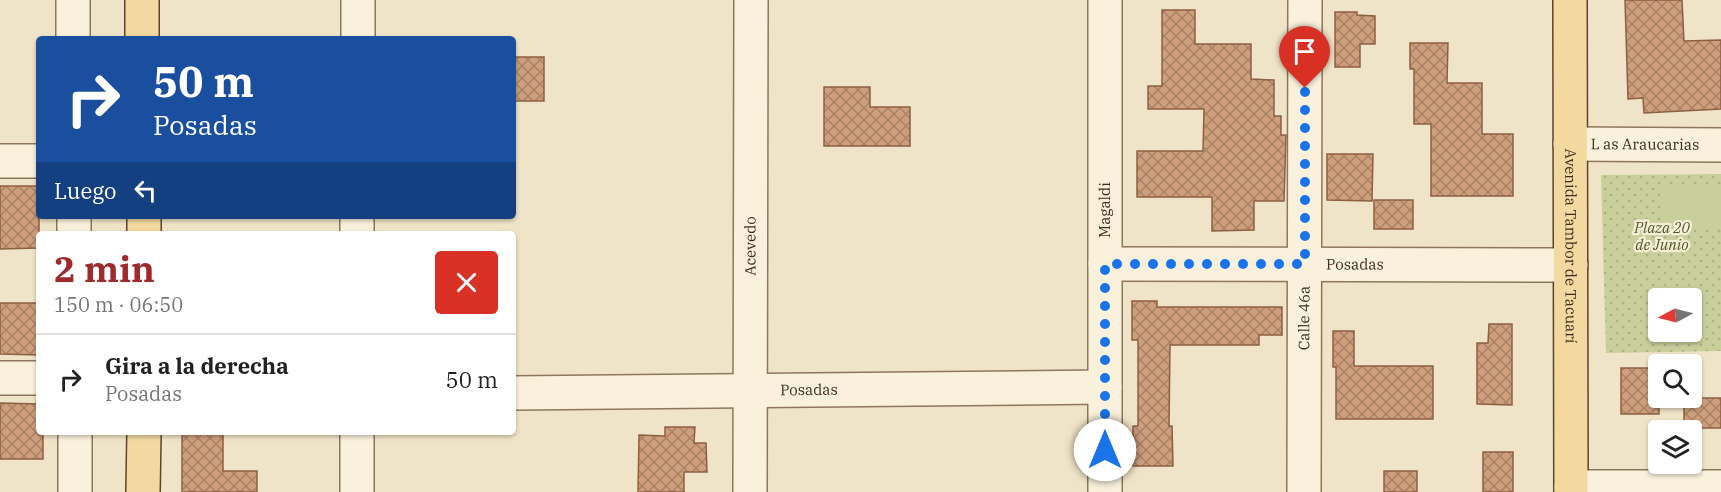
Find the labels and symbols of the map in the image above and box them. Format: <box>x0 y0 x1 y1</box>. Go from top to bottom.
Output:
pin <box>1279 26 1330 88</box>
street label: L as Araucarias <box>1591 134 1699 154</box>
street label: Avenida Tambor de Tacuarí <box>1561 148 1581 344</box>
street label: Magaldi <box>1095 182 1114 238</box>
street label: Acevedo <box>740 216 760 276</box>
park label: Plaza 20 de Junio <box>1633 218 1691 254</box>
street label: Posadas <box>1326 254 1384 274</box>
street label: Calle 46a <box>1294 286 1313 350</box>
north arrow <box>1648 288 1702 342</box>
street label: Posadas <box>780 380 838 399</box>
position arrow <box>1073 418 1137 482</box>

